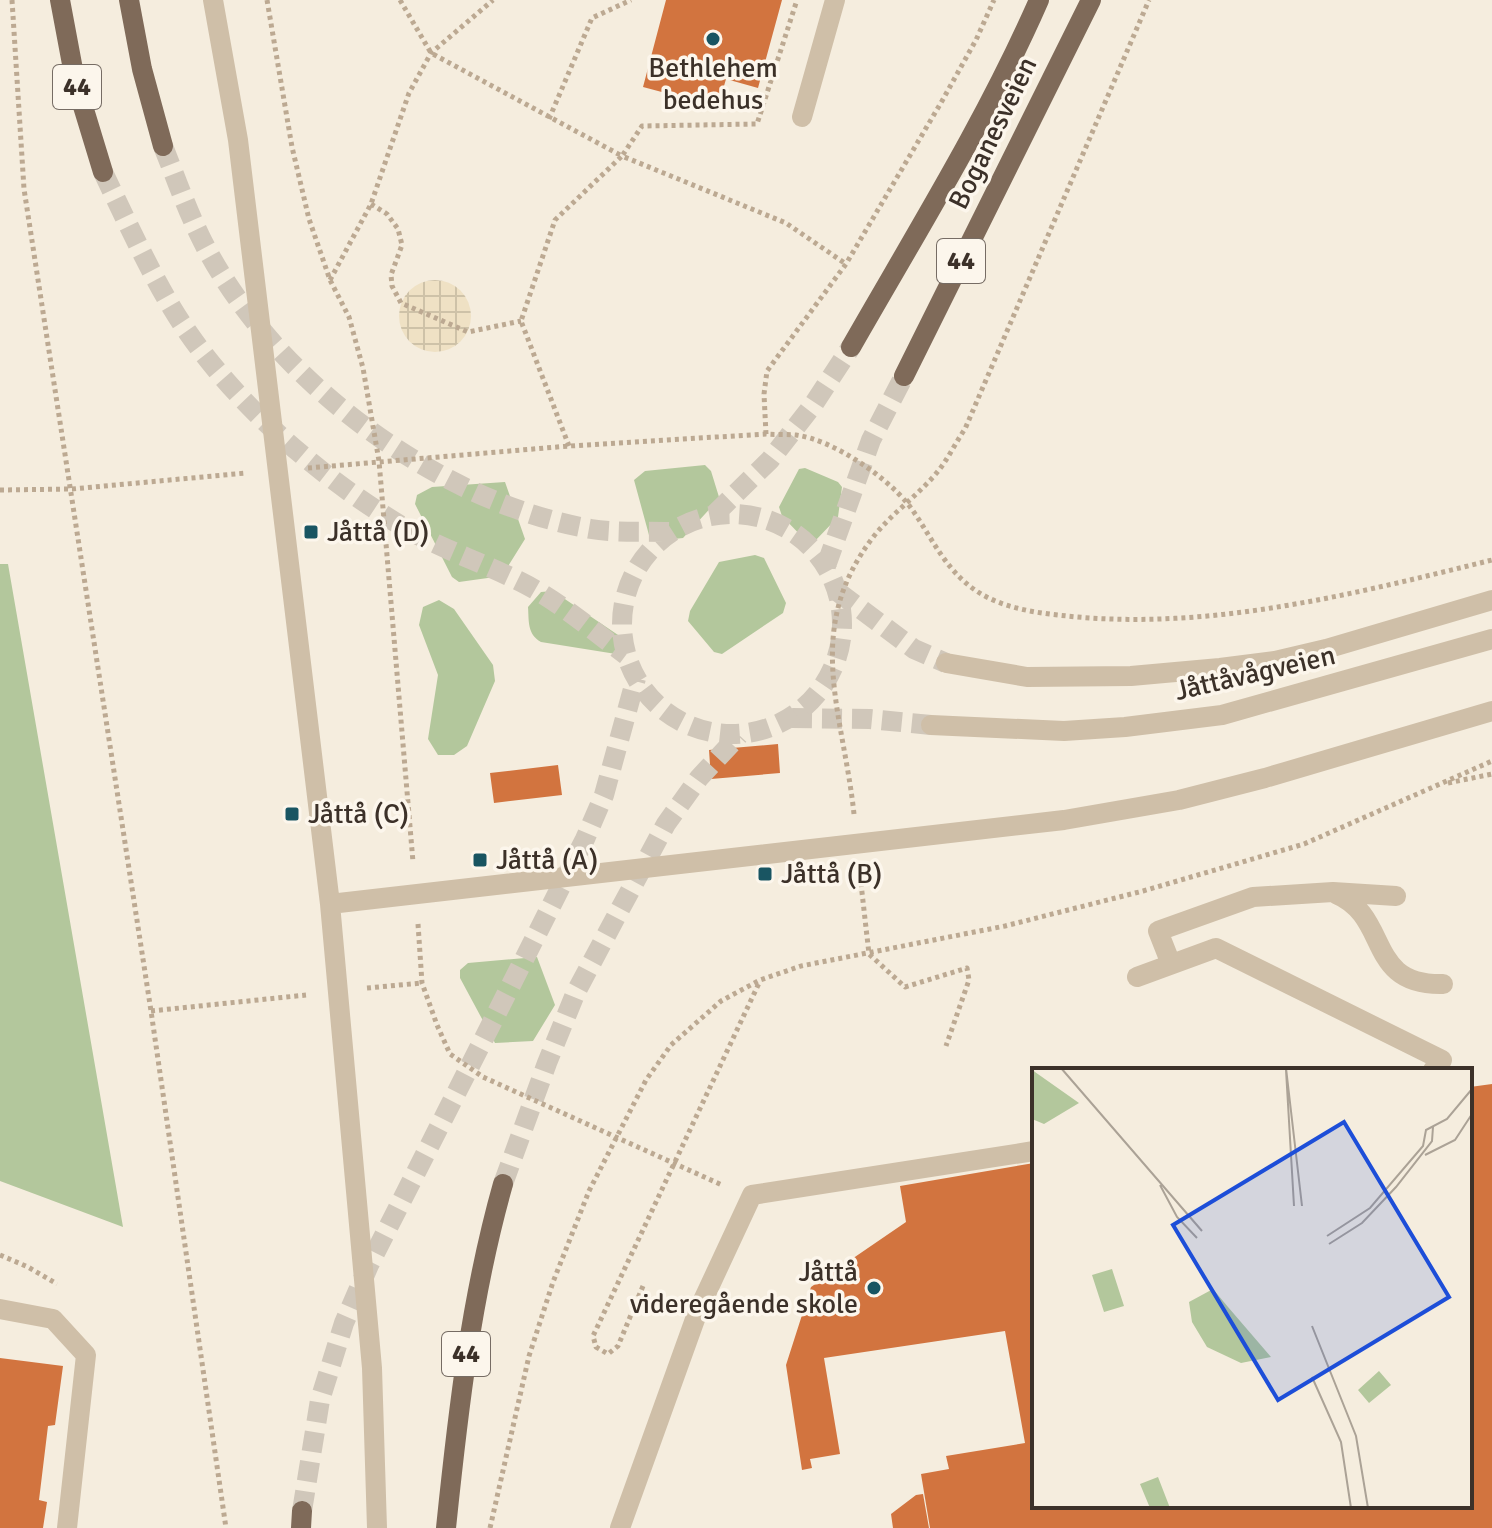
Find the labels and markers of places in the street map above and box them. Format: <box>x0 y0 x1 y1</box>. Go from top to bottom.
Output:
marker: Bethlehem bedehus <box>704 30 722 48</box>
place label: Bethlehem bedehus <box>648 51 778 117</box>
place label: Jåttå (D) <box>327 515 429 549</box>
marker: Jåttå (D) <box>302 523 320 541</box>
place label: Jåttå (C) <box>308 797 409 831</box>
marker: Jåttå (C) <box>283 805 301 823</box>
place label: Jåttå (A) <box>496 843 598 877</box>
marker: Jåttå (A) <box>471 851 489 869</box>
place label: Jåttå (B) <box>781 857 882 891</box>
marker: Jåttå (B) <box>756 865 774 883</box>
place label: Jåttå videregående skole <box>630 1255 858 1321</box>
marker: Jåttå videregående skole <box>865 1279 883 1297</box>

